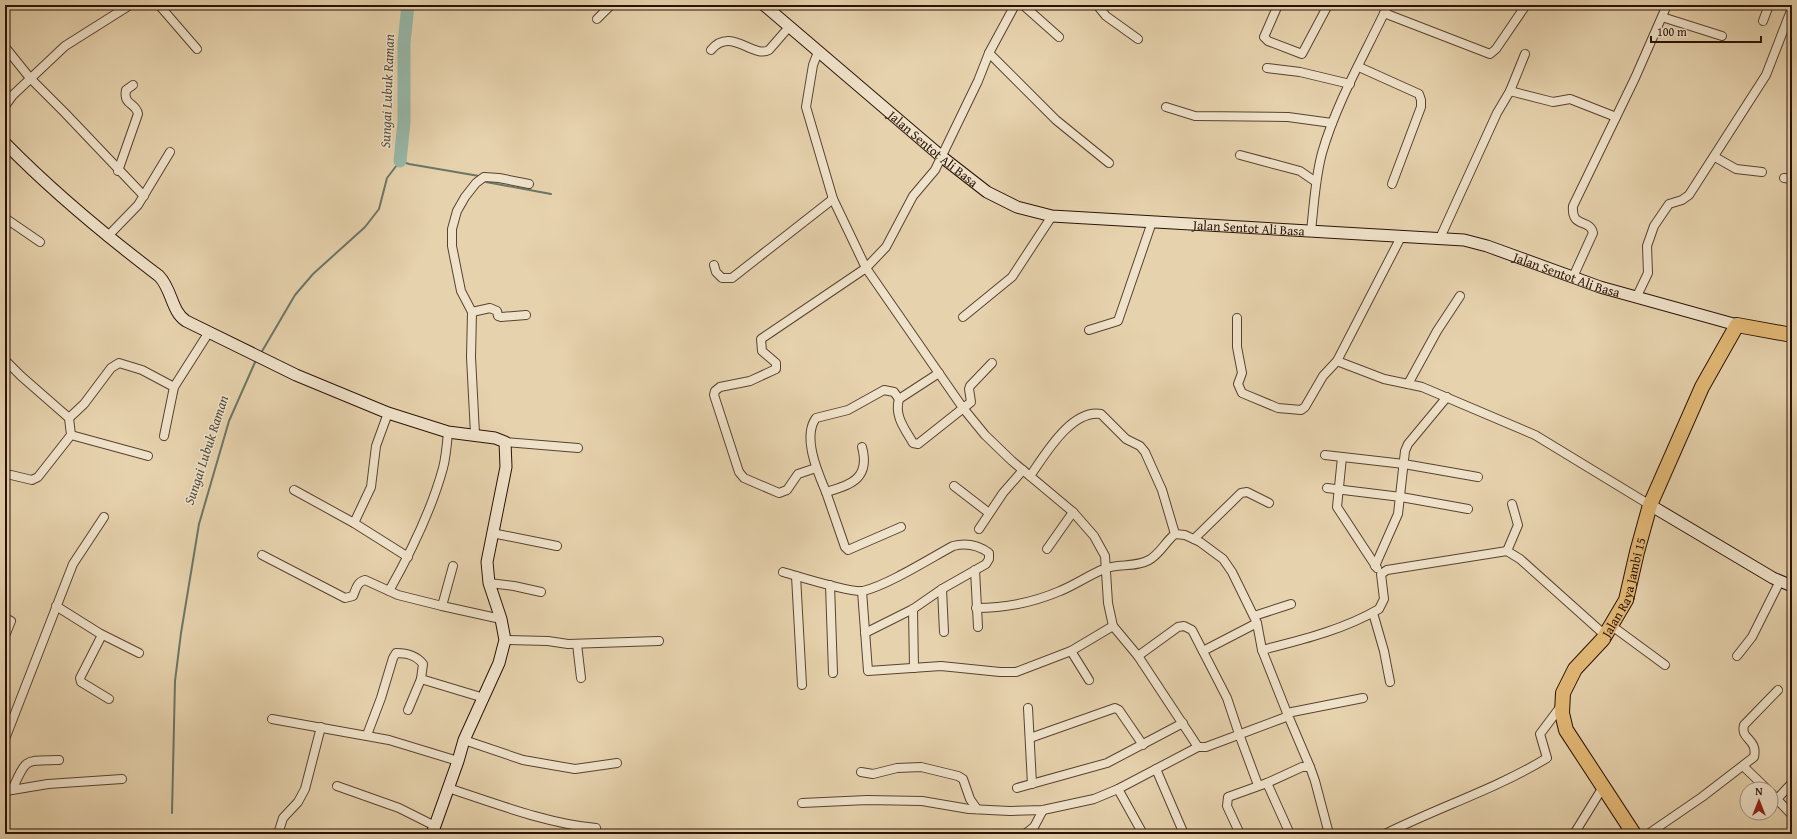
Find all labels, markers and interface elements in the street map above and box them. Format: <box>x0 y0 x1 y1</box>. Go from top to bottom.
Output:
scale bar <box>1651 18 1761 44</box>
text: 100 m <box>1657 23 1687 40</box>
water label: Sungai Lubuk Raman <box>375 34 399 148</box>
street label: Jalan Sentot Ali Basa <box>883 104 983 192</box>
street label: Jalan Sentot Ali Basa <box>1191 215 1306 240</box>
street label: Jalan Sentot Ali Basa <box>1509 246 1623 302</box>
water label: Sungai Lubuk Raman <box>179 393 233 507</box>
street label: Jalan Raya Jambi 15 <box>1596 535 1650 643</box>
north arrow <box>1739 781 1779 821</box>
text: N <box>1755 783 1763 799</box>

